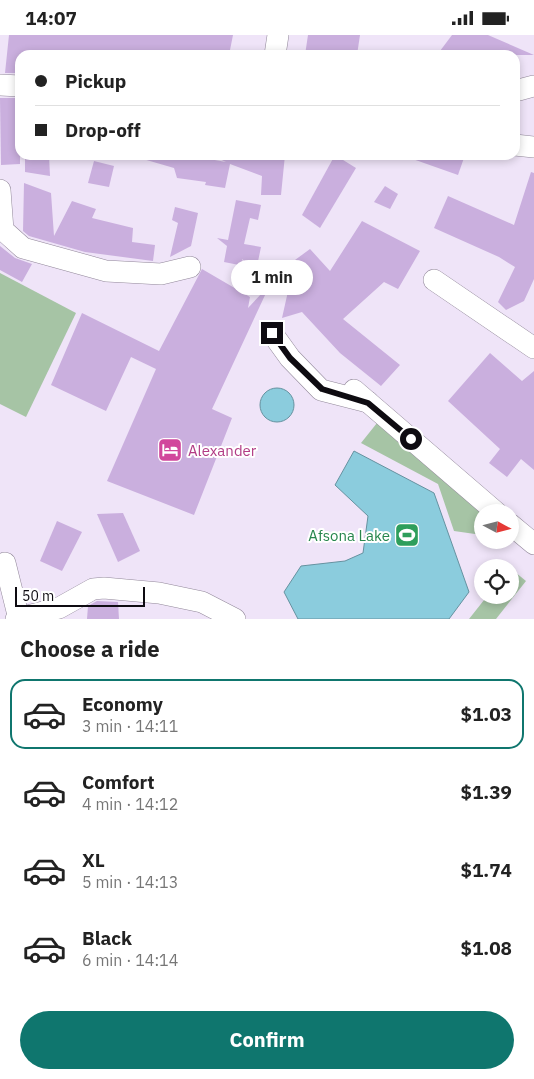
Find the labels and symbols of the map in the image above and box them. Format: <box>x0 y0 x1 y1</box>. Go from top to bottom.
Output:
callout: 1 min <box>231 261 313 295</box>
route end <box>261 322 283 344</box>
route start <box>400 428 422 450</box>
hotel icon: Alexander <box>157 437 183 463</box>
place label: Alexander <box>188 441 257 460</box>
north arrow <box>474 504 519 549</box>
sports icon: Afsona Lake <box>394 522 420 548</box>
place label: Afsona Lake <box>308 526 390 545</box>
scale bar <box>15 584 145 607</box>

